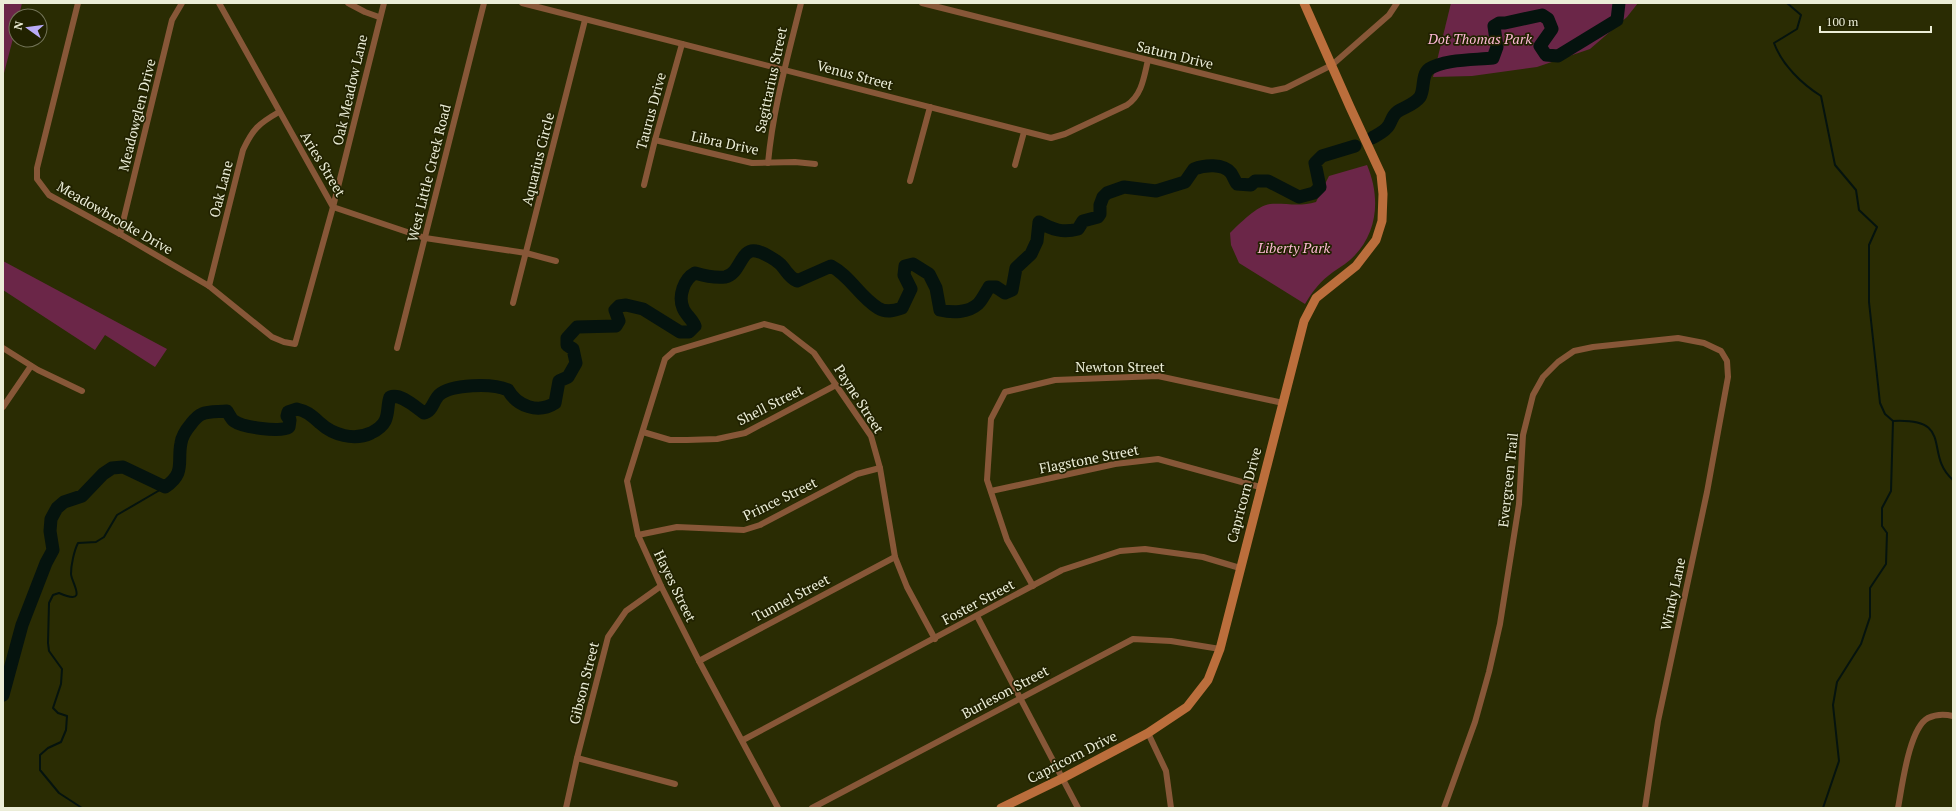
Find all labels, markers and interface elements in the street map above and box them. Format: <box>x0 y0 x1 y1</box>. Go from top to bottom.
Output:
north arrow <box>8 8 48 48</box>
scale bar <box>1820 8 1931 34</box>
text: 100 m <box>1826 14 1859 29</box>
text: N <box>10 19 26 31</box>
street label: Sagittarius Street <box>750 24 791 135</box>
park label: Dot Thomas Park <box>1427 29 1532 48</box>
street label: Oak Meadow Lane <box>328 33 372 147</box>
street label: Saturn Drive <box>1135 36 1215 73</box>
street label: Venus Street <box>815 55 896 94</box>
street label: Meadowglen Drive <box>113 57 160 173</box>
street label: Taurus Drive <box>631 70 670 152</box>
street label: West Little Creek Road <box>402 102 455 244</box>
street label: Aquarius Circle <box>517 110 558 207</box>
street label: Libra Drive <box>689 126 761 159</box>
street label: Aries Street <box>296 128 351 201</box>
street label: Oak Lane <box>204 158 237 219</box>
street label: Meadowbrooke Drive <box>54 177 177 259</box>
park label: Liberty Park <box>1257 238 1331 257</box>
street label: Newton Street <box>1075 357 1166 376</box>
street label: Payne Street <box>830 361 889 438</box>
street label: Shell Street <box>733 379 807 429</box>
street label: Evergreen Trail <box>1493 432 1522 528</box>
street label: Flagstone Street <box>1037 439 1141 478</box>
street label: Capricorn Drive <box>1222 445 1265 545</box>
street label: Prince Street <box>740 472 821 525</box>
street label: Hayes Street <box>650 547 701 626</box>
street label: Windy Lane <box>1656 556 1689 632</box>
street label: Tunnel Street <box>749 569 833 626</box>
street label: Foster Street <box>938 574 1018 629</box>
street label: Gibson Street <box>564 639 603 726</box>
street label: Burleson Street <box>958 660 1052 723</box>
street label: Capricorn Drive <box>1024 726 1120 787</box>

